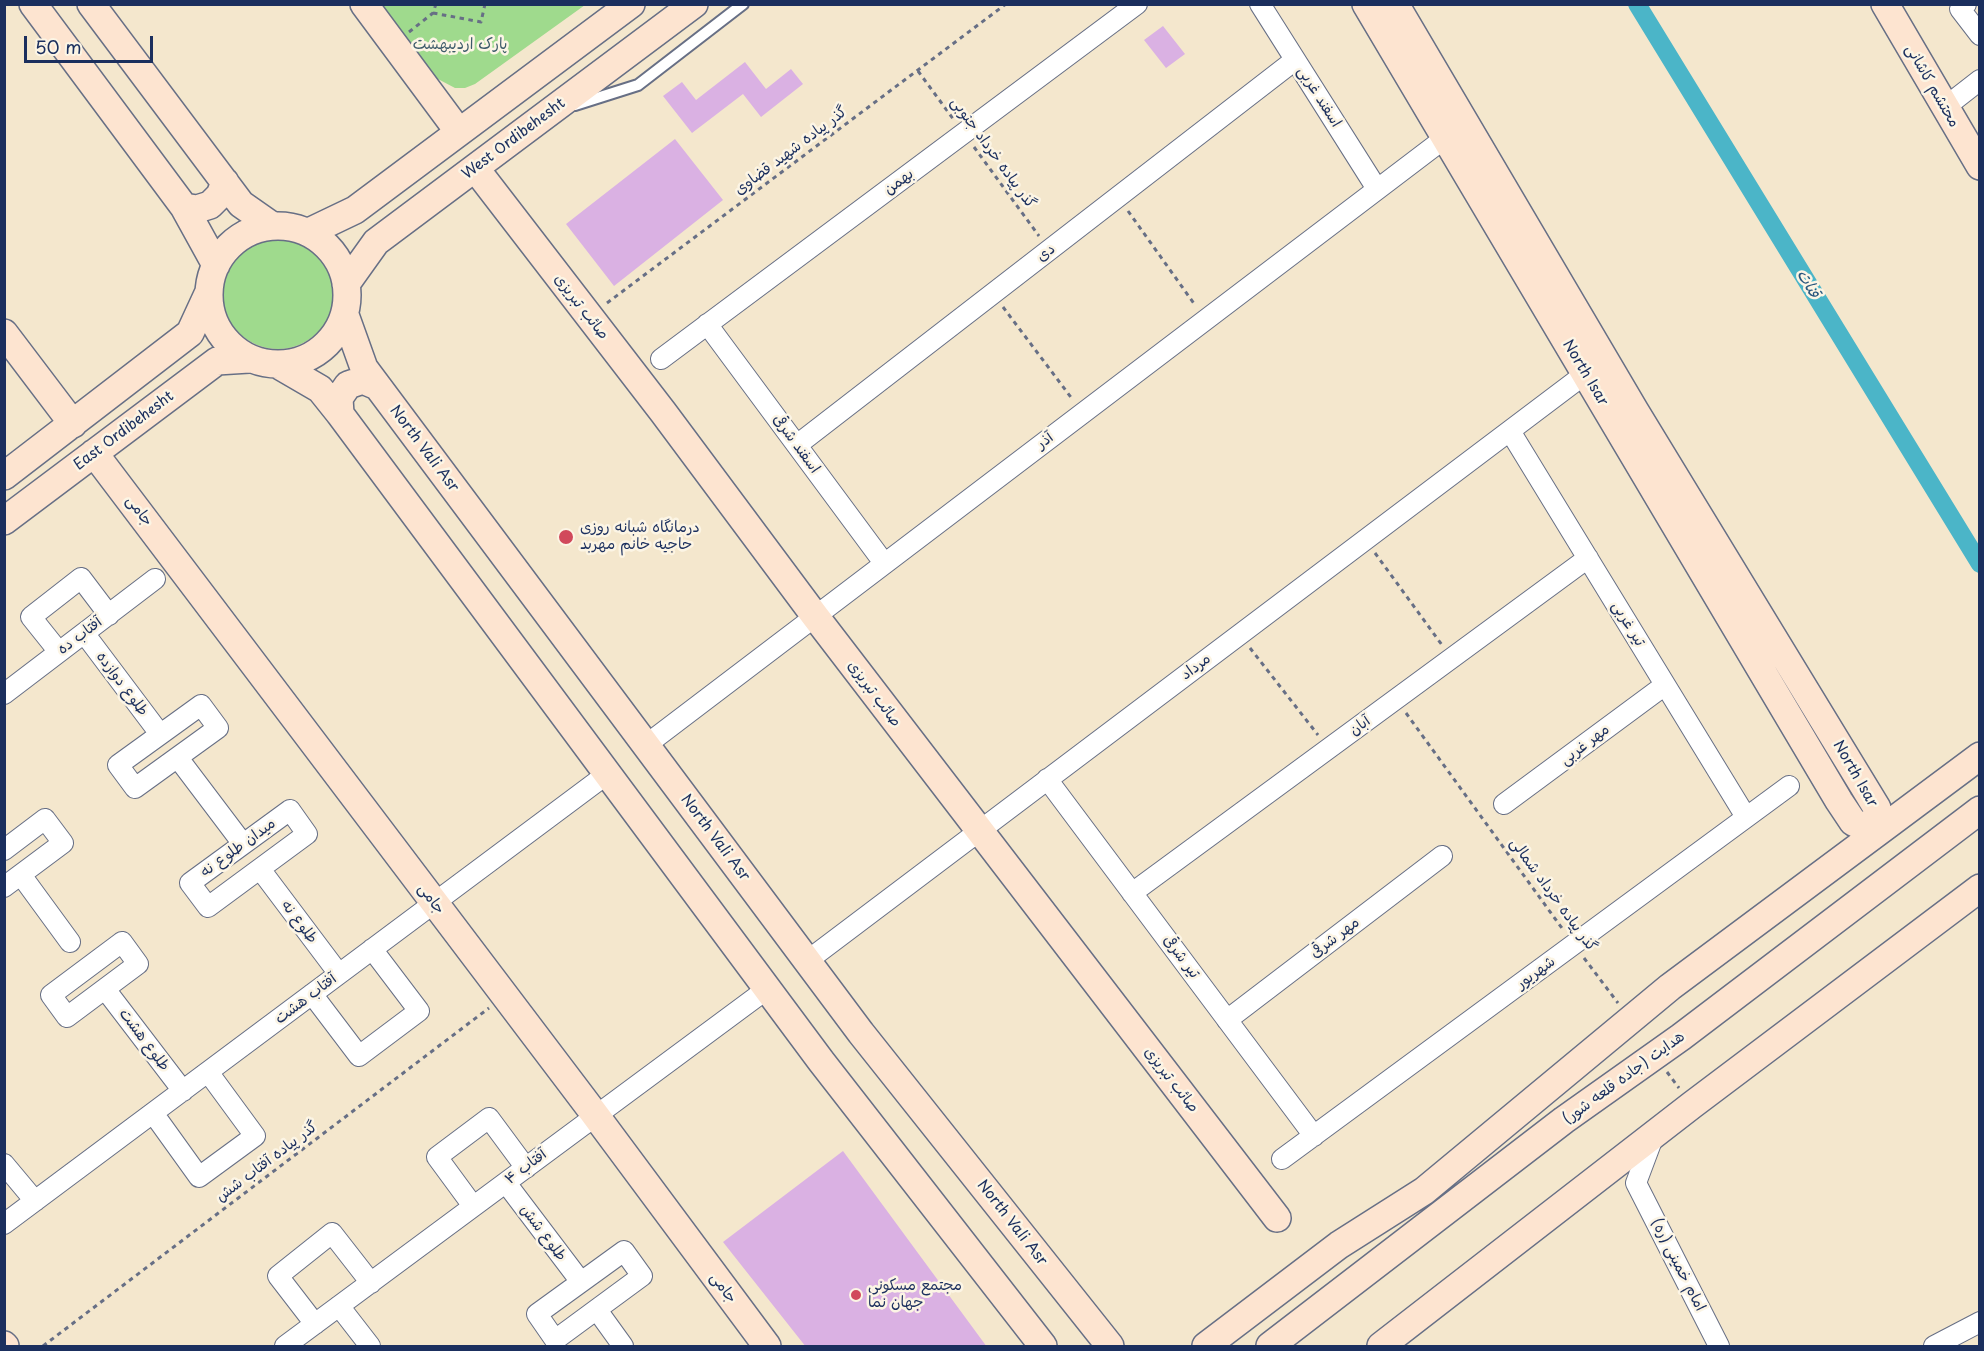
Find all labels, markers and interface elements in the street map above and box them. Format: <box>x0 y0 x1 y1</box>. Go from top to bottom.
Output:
scale bar <box>27 24 156 62</box>
text: 50 m <box>35 33 82 60</box>
park label: پارک اردیبهشت <box>413 36 507 54</box>
street label: محتشم کاشانی <box>1901 41 1963 131</box>
street label: اسفند غربی <box>1293 63 1345 131</box>
street label: West Ordibehesht <box>459 94 569 184</box>
street label: گذر پیاده خرداد جنوبی <box>947 94 1039 212</box>
street label: گذر پیاده شهید قضاوی <box>731 103 851 199</box>
street label: بهمن <box>881 165 917 199</box>
street label: دی <box>1033 240 1059 266</box>
water label: قنات <box>1792 266 1824 302</box>
street label: صائب تبریزی <box>550 271 612 343</box>
street label: North Isar <box>1558 337 1612 409</box>
street label: East Ordibehesht <box>70 388 178 474</box>
street label: North Vali Asr <box>386 402 462 496</box>
street label: اسفند شرقی <box>769 411 823 477</box>
street label: آذر <box>1033 429 1057 453</box>
street label: جامی <box>122 492 156 530</box>
place label: درمانگاه شبانه‌ روزی حاجیه‌ خانم مهربد <box>580 519 700 554</box>
marker: درمانگاه شبانه‌ روزی حاجیه‌ خانم مهربد <box>557 528 575 546</box>
street label: تیر غربی <box>1608 598 1648 650</box>
street label: آفتاب ده <box>54 613 106 659</box>
street label: طلوع دوازده <box>92 648 152 720</box>
street label: مرداد <box>1177 650 1215 684</box>
street label: صائب تبریزی <box>843 657 905 731</box>
street label: آبان <box>1346 712 1374 740</box>
street label: مهر غربی <box>1557 721 1613 769</box>
street label: North Isar <box>1829 738 1881 810</box>
street label: North Vali Asr <box>677 791 753 885</box>
street label: میدان طلوع نه <box>197 815 279 881</box>
street label: گذر پیاده خرداد شمالی <box>1506 835 1600 955</box>
street label: جامی <box>414 880 448 918</box>
street label: طلوع نه <box>277 897 321 947</box>
street label: مهر شرقی <box>1307 914 1363 962</box>
street label: تیر شرقی <box>1159 932 1203 982</box>
street label: شهریور <box>1513 953 1559 993</box>
street label: آفتاب هشت <box>272 970 340 1028</box>
street label: طلوع هشت <box>115 1005 173 1075</box>
street label: هدایت (جاده قلعه شور) <box>1560 1028 1688 1128</box>
street label: صائب تبریزی <box>1140 1044 1202 1116</box>
street label: گذر پیاده آفتاب شش <box>213 1118 321 1206</box>
street label: آفتاب ۴ <box>501 1145 551 1189</box>
street label: North Vali Asr <box>973 1177 1051 1269</box>
street label: طلوع شش <box>516 1201 570 1265</box>
street label: امام خمینی (ره) <box>1647 1216 1709 1314</box>
street label: جامی <box>706 1269 740 1307</box>
place label: مجتمع مسکونی جهان نما <box>868 1277 962 1312</box>
marker: مجتمع مسکونی جهان نما <box>849 1288 863 1302</box>

